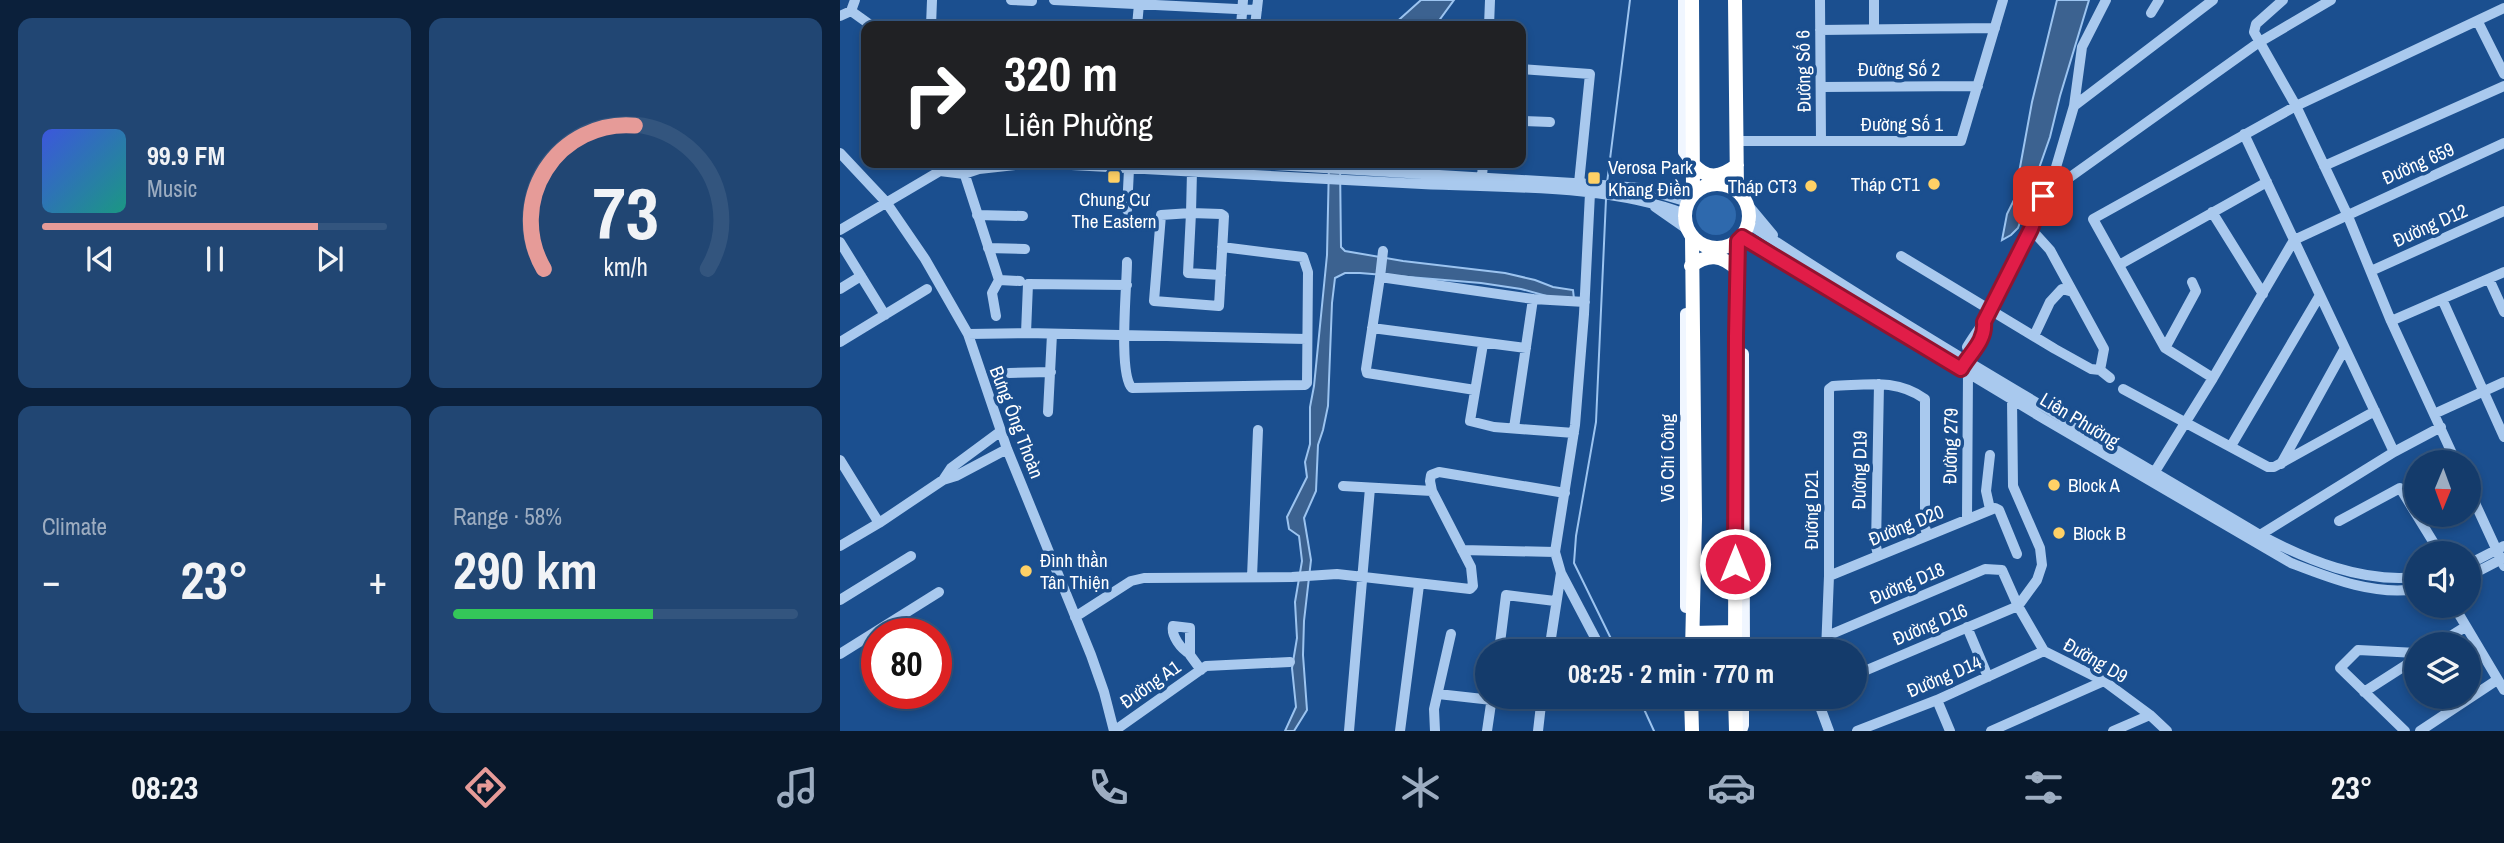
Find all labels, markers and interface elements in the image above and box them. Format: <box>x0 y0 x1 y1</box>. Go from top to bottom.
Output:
street label: Đường Số 6 <box>1789 30 1817 112</box>
text: 320 m <box>1004 40 1118 106</box>
icon: right <box>889 49 980 140</box>
street label: Đường Số 2 <box>1858 56 1940 82</box>
text: Liên Phường <box>1004 103 1153 146</box>
street label: Đường Số 1 <box>1861 111 1943 137</box>
street label: Đường 659 <box>2378 136 2458 190</box>
text: 99.9 FM <box>147 138 225 173</box>
place label: Verosa Park Khang Điền <box>1608 154 1693 202</box>
text: 73 <box>592 165 659 263</box>
pin <box>2013 166 2073 226</box>
marker: Chung Cư The Eastern <box>1106 169 1122 185</box>
marker: Verosa Park Khang Điền <box>1586 170 1602 186</box>
place label: Tháp CT1 <box>1851 171 1920 197</box>
text: Music <box>147 173 197 204</box>
place label: Tháp CT3 <box>1728 173 1797 199</box>
marker: Tháp CT1 <box>1926 176 1942 192</box>
icon: arrive <box>2024 177 2062 215</box>
marker: Tháp CT3 <box>1803 178 1819 194</box>
place label: Chung Cư The Eastern <box>1072 186 1156 234</box>
street label: Đường D12 <box>2389 197 2471 253</box>
icon: previous <box>81 240 119 278</box>
icon: pause <box>196 240 234 278</box>
icon: next <box>311 240 349 278</box>
text: km/h <box>603 250 648 284</box>
street label: Bưng Ông Thoàn <box>984 362 1050 482</box>
street label: Liên Phường <box>2035 386 2125 454</box>
street label: Đường 279 <box>1936 408 1964 484</box>
street label: Võ Chí Công <box>1654 413 1680 502</box>
street label: Đường D19 <box>1845 430 1873 510</box>
north arrow <box>2404 450 2482 527</box>
map controls <box>2404 450 2481 709</box>
street label: Đường D21 <box>1798 470 1824 549</box>
place label: Block A <box>2068 472 2121 498</box>
marker: Block A <box>2046 477 2062 493</box>
street label: Đường D20 <box>1865 498 1947 552</box>
text: Range · 58% <box>453 501 562 532</box>
text: Climate <box>42 511 107 542</box>
place label: Block B <box>2073 520 2126 546</box>
marker: Block B <box>2051 525 2067 541</box>
position arrow <box>1698 527 1772 601</box>
text: 290 km <box>453 535 598 605</box>
button: sound <box>2404 541 2481 618</box>
text: 23° <box>180 545 249 615</box>
place label: Đình thần Tân Thiện <box>1040 547 1109 595</box>
text: − <box>42 555 60 606</box>
text: + <box>369 555 387 606</box>
street label: Đường D18 <box>1866 556 1948 610</box>
marker: Đình thần Tân Thiện <box>1018 563 1034 579</box>
street label: Đường D16 <box>1889 597 1971 651</box>
speed limit sign: 80 <box>861 618 952 709</box>
street label: Đường D9 <box>2059 631 2133 689</box>
button: layers <box>2404 632 2481 709</box>
street label: Đường D14 <box>1903 649 1986 703</box>
street label: Đường A1 <box>1115 654 1186 714</box>
text: 08:25 · 2 min · 770 m <box>1568 656 1774 691</box>
icon: directions <box>461 763 510 812</box>
icon: music <box>773 763 822 812</box>
icon: phone <box>1084 763 1133 812</box>
icon: climate <box>1396 763 1445 812</box>
icon: car <box>1707 763 1756 812</box>
icon: filters <box>2019 763 2068 812</box>
text: 08:23 <box>131 766 198 809</box>
text: 23° <box>2331 766 2373 809</box>

